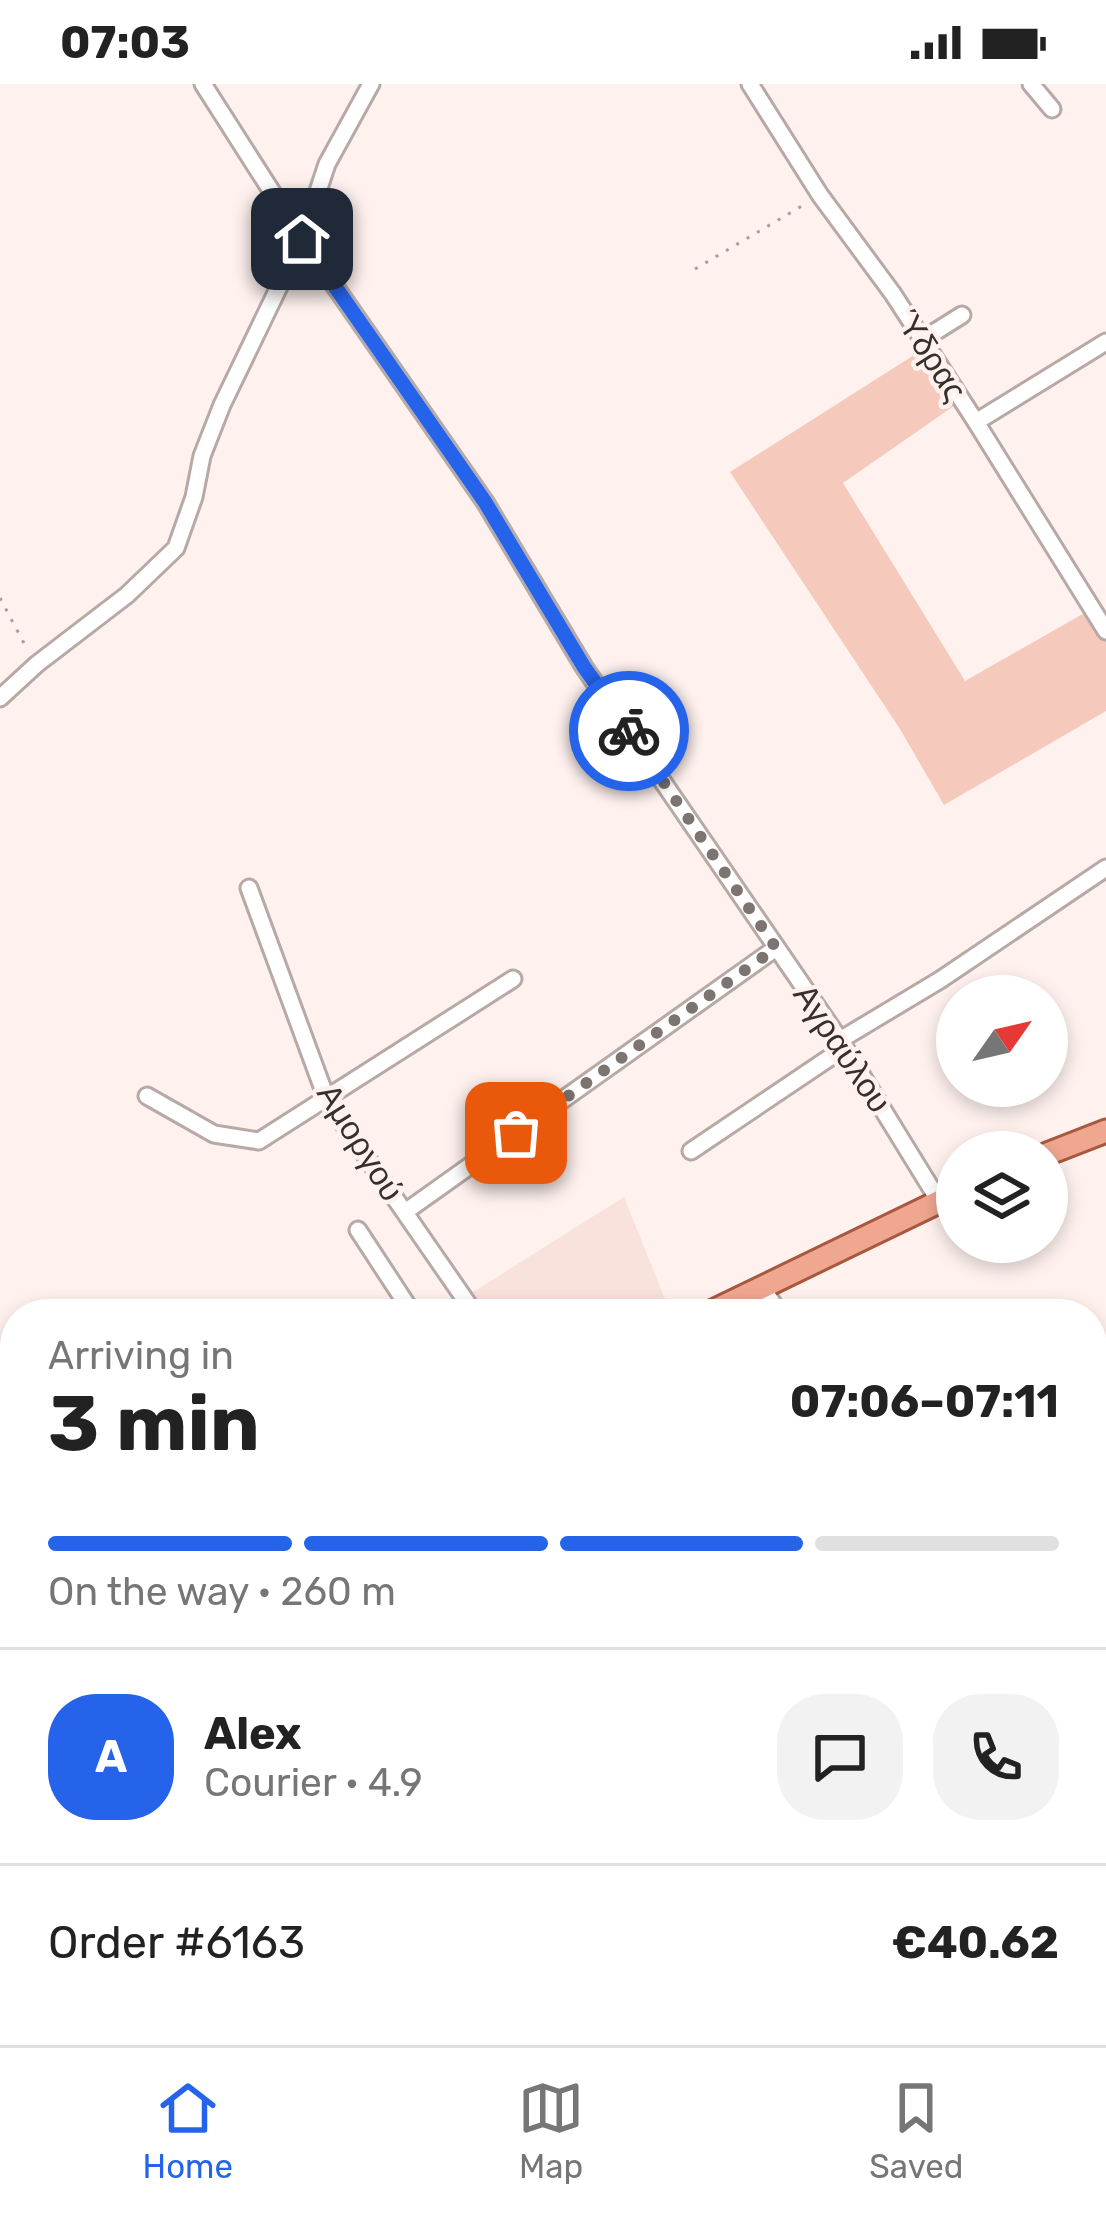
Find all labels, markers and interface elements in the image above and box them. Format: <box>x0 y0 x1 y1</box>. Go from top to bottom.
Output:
text: 07:03 <box>60 16 190 69</box>
pin <box>251 188 353 290</box>
icon: home <box>269 206 335 272</box>
street label: Ύδρας <box>888 303 975 408</box>
courier <box>569 671 689 791</box>
icon: bike <box>596 698 662 764</box>
north arrow <box>936 975 1068 1107</box>
map controls <box>936 975 1068 1263</box>
street label: Αγραύλου <box>786 977 900 1120</box>
street label: Αμοργού <box>309 1076 412 1208</box>
pin <box>465 1082 567 1184</box>
icon: bag <box>483 1100 549 1166</box>
button: layers <box>936 1131 1068 1263</box>
text: Arriving in <box>48 1333 234 1379</box>
text: 07:06–07:11 <box>790 1375 1059 1428</box>
text: 3 min <box>48 1377 260 1470</box>
text: On the way · 260 m <box>48 1569 396 1615</box>
button: chat <box>777 1694 903 1820</box>
button: phone <box>933 1694 1059 1820</box>
text: Alex <box>204 1707 302 1760</box>
text: A <box>95 1730 127 1783</box>
text: Courier · 4.9 <box>204 1760 423 1806</box>
text: Order #6163 <box>48 1916 305 1969</box>
text: €40.62 <box>892 1916 1059 1969</box>
tab: Home <box>143 2075 233 2186</box>
tab: Map <box>518 2075 584 2186</box>
tab: Saved <box>869 2075 963 2186</box>

